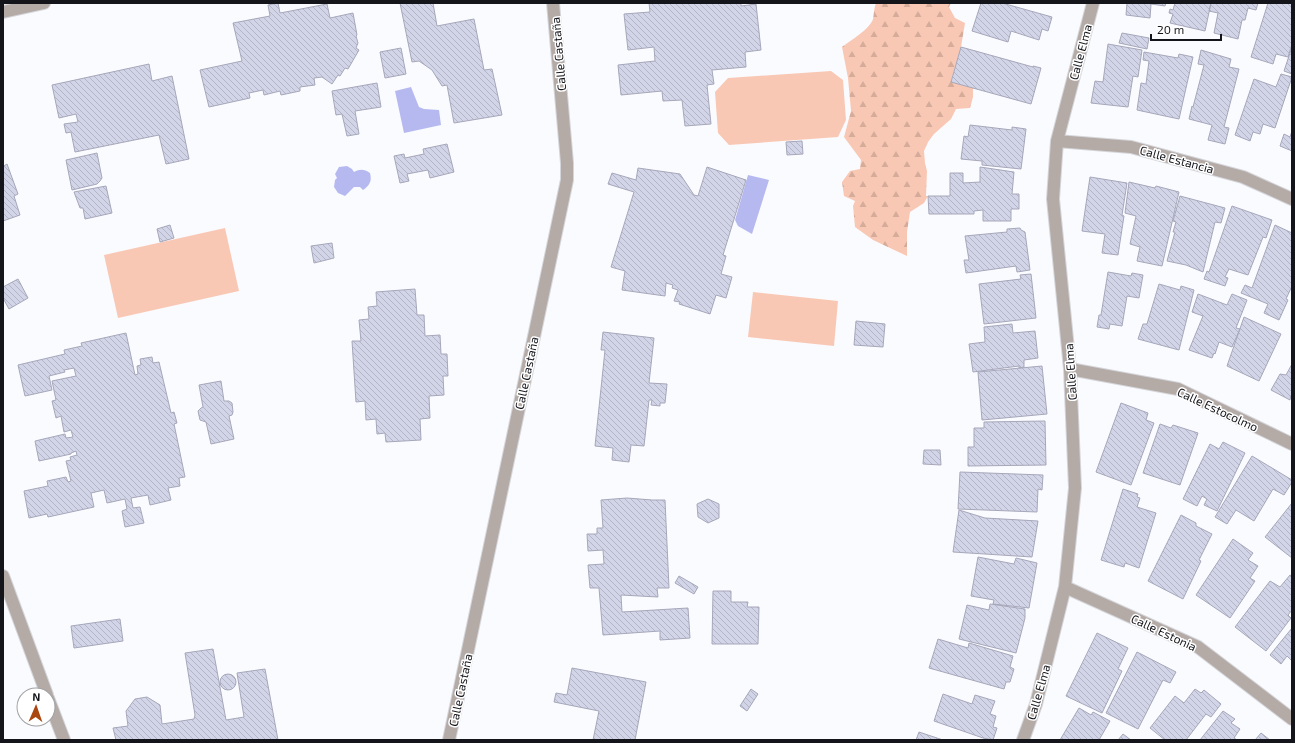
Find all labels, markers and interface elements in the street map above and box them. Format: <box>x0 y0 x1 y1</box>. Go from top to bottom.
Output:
scale bar <box>1151 16 1221 42</box>
street label: Calle Castaña <box>548 17 568 91</box>
text: 20 m <box>1157 22 1184 36</box>
street label: Calle Elma <box>1066 23 1094 81</box>
street label: Calle Estancia <box>1138 142 1216 176</box>
street label: Calle Castaña <box>511 335 541 411</box>
street label: Calle Elma <box>1061 343 1079 401</box>
street label: Calle Estocolmo <box>1175 384 1261 434</box>
street label: Calle Estonia <box>1129 611 1199 653</box>
street label: Calle Castaña <box>445 652 475 728</box>
street label: Calle Elma <box>1023 663 1053 721</box>
north arrow <box>16 687 56 727</box>
text: N <box>32 690 41 703</box>

